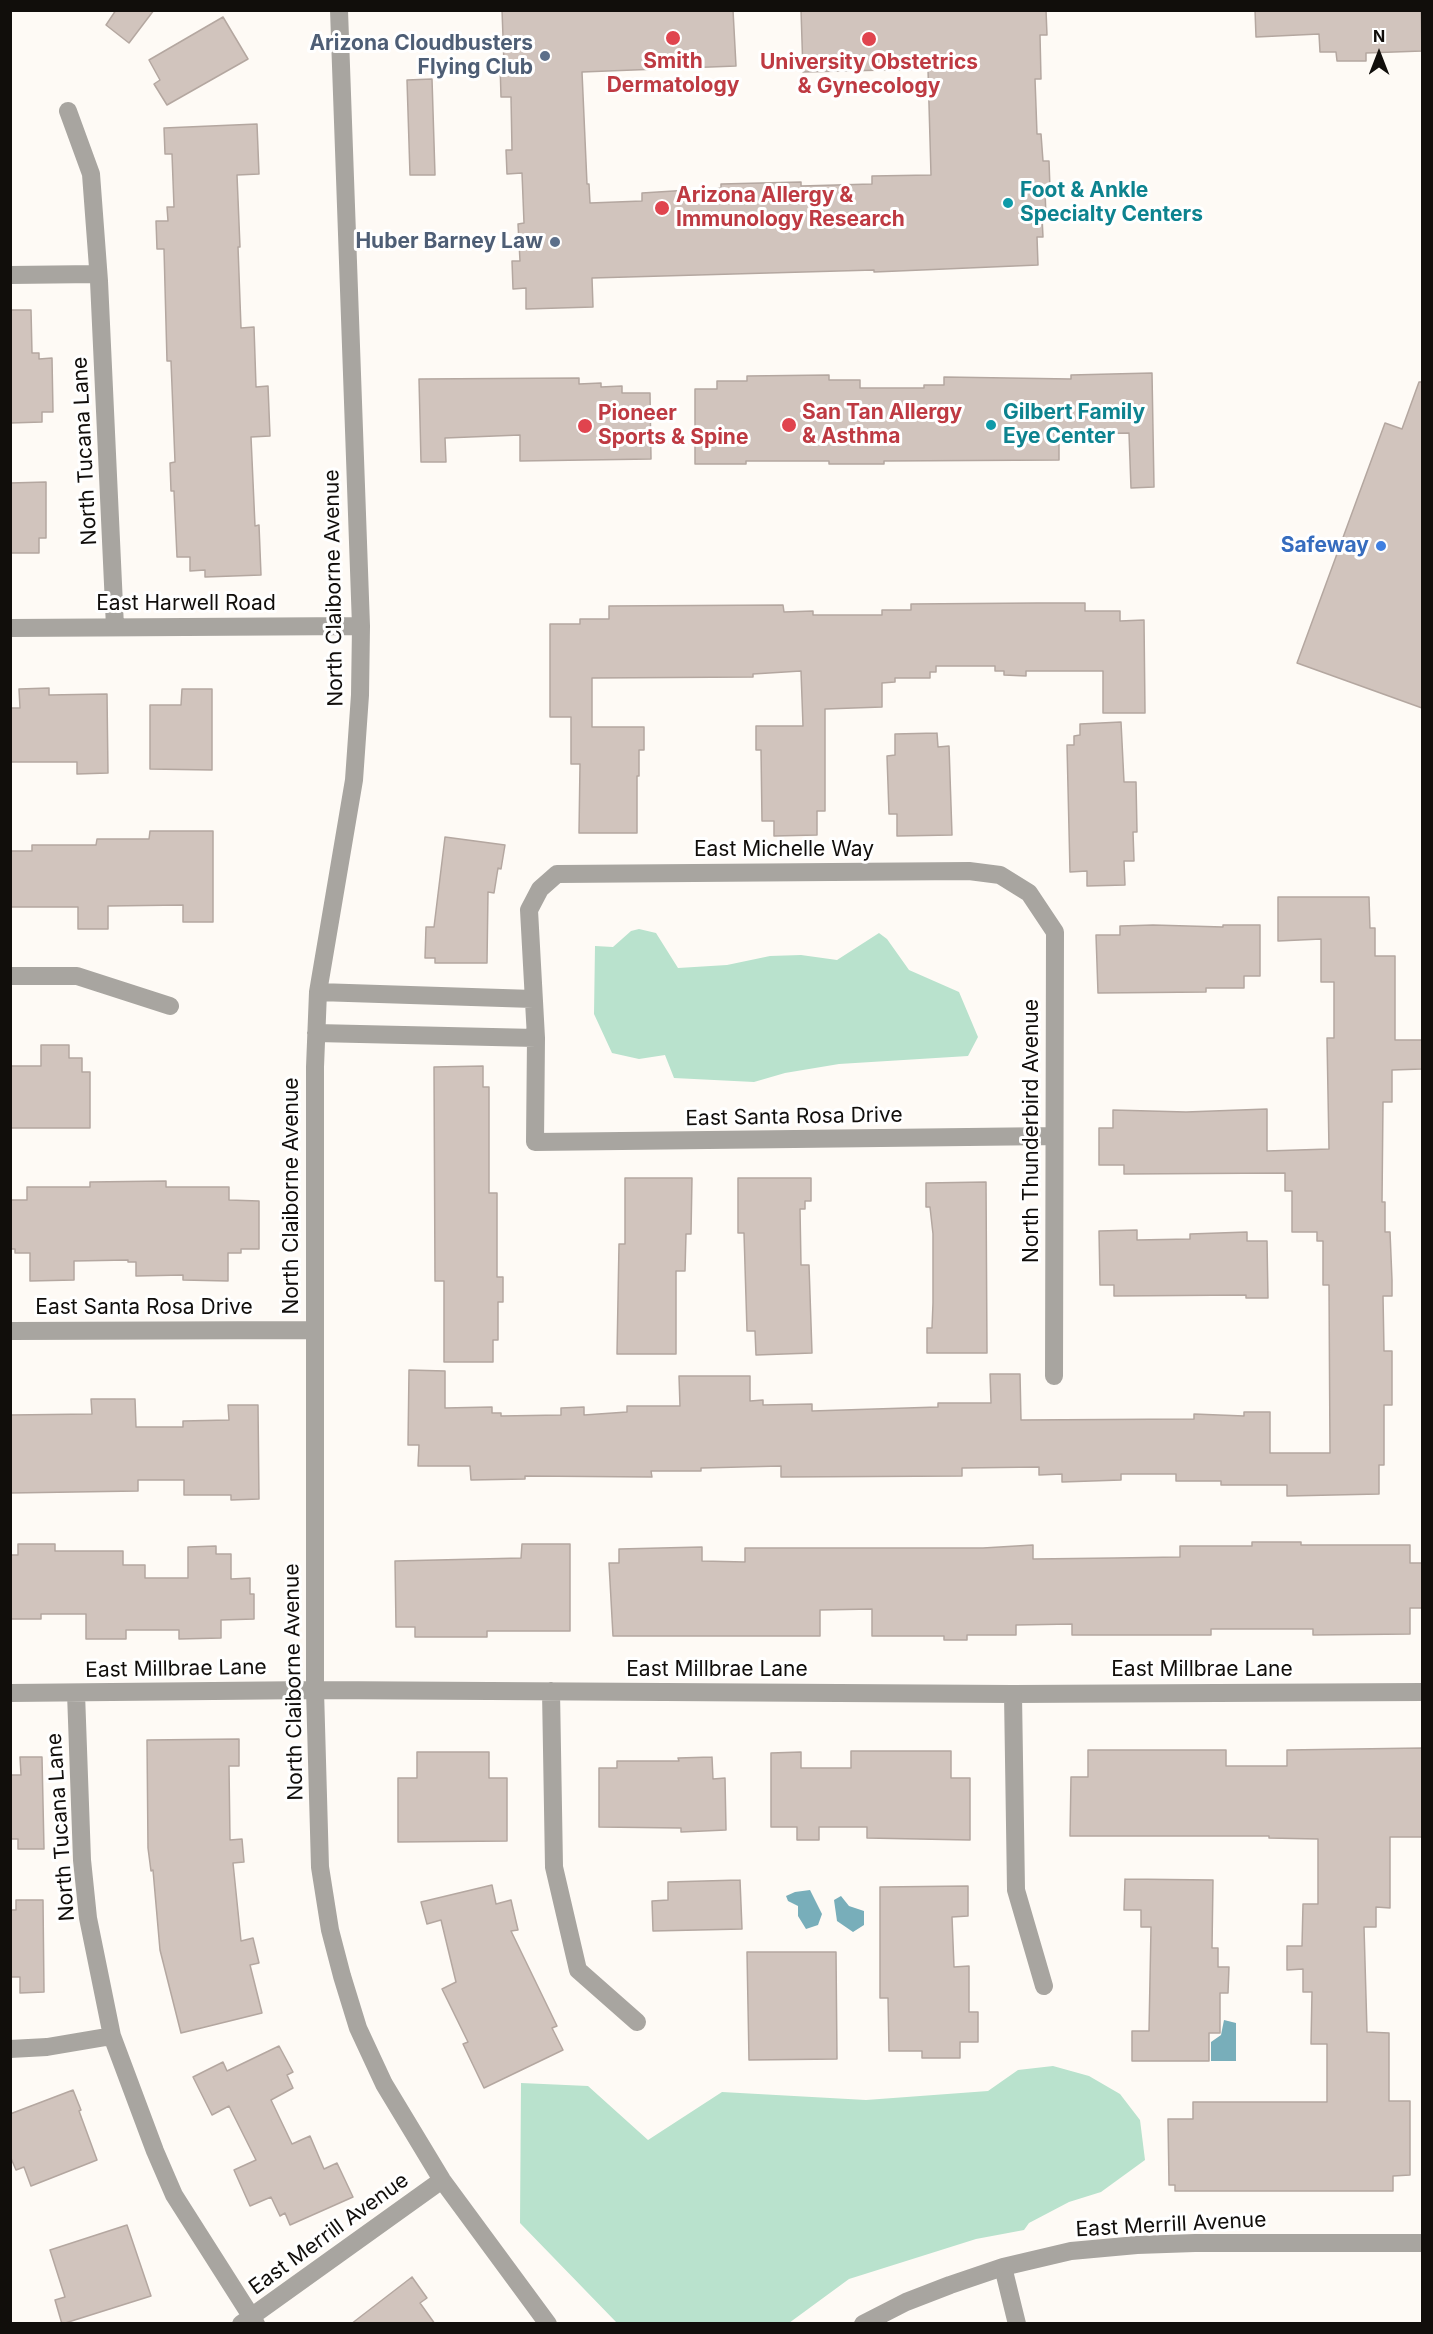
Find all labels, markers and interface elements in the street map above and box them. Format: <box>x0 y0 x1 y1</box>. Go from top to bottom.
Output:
north arrow <box>1349 24 1409 84</box>
text: N <box>1373 26 1385 46</box>
marker: Smith Dermatology <box>664 29 682 47</box>
marker: University Obstetrics & Gynecology <box>860 30 878 48</box>
place label: Arizona Cloudbusters Flying Club <box>309 31 533 81</box>
marker: Arizona Cloudbusters Flying Club <box>538 49 552 63</box>
place label: Smith Dermatology <box>607 49 739 99</box>
place label: University Obstetrics & Gynecology <box>760 50 978 100</box>
place label: Foot & Ankle Specialty Centers <box>1020 178 1203 228</box>
place label: Arizona Allergy & Immunology Research <box>676 183 905 233</box>
marker: Foot & Ankle Specialty Centers <box>1001 196 1015 210</box>
marker: Arizona Allergy & Immunology Research <box>653 199 671 217</box>
place label: Huber Barney Law <box>355 229 543 255</box>
marker: Huber Barney Law <box>548 235 562 249</box>
street label: North Tucana Lane <box>67 356 103 546</box>
place label: San Tan Allergy & Asthma <box>802 400 962 450</box>
place label: Gilbert Family Eye Center <box>1003 400 1145 450</box>
place label: Pioneer Sports & Spine <box>598 401 748 451</box>
marker: San Tan Allergy & Asthma <box>780 416 798 434</box>
marker: Pioneer Sports & Spine <box>576 417 594 435</box>
marker: Gilbert Family Eye Center <box>984 418 998 432</box>
street label: North Claiborne Avenue <box>319 469 349 707</box>
place label: Safeway <box>1281 533 1369 559</box>
marker: Safeway <box>1374 539 1388 553</box>
street label: East Harwell Road <box>96 591 276 617</box>
street label: East Michelle Way <box>694 837 874 863</box>
street label: North Thunderbird Avenue <box>1019 999 1045 1263</box>
street label: North Claiborne Avenue <box>279 1077 305 1315</box>
street label: East Santa Rosa Drive <box>685 1103 903 1131</box>
street label: East Santa Rosa Drive <box>35 1295 253 1321</box>
street label: North Claiborne Avenue <box>279 1563 309 1801</box>
street label: East Millbrae Lane <box>85 1655 267 1683</box>
street label: East Millbrae Lane <box>626 1657 808 1683</box>
street label: East Millbrae Lane <box>1111 1657 1293 1683</box>
street label: North Tucana Lane <box>42 1732 80 1922</box>
street label: East Merrill Avenue <box>244 2168 414 2300</box>
street label: East Merrill Avenue <box>1075 2207 1267 2243</box>

